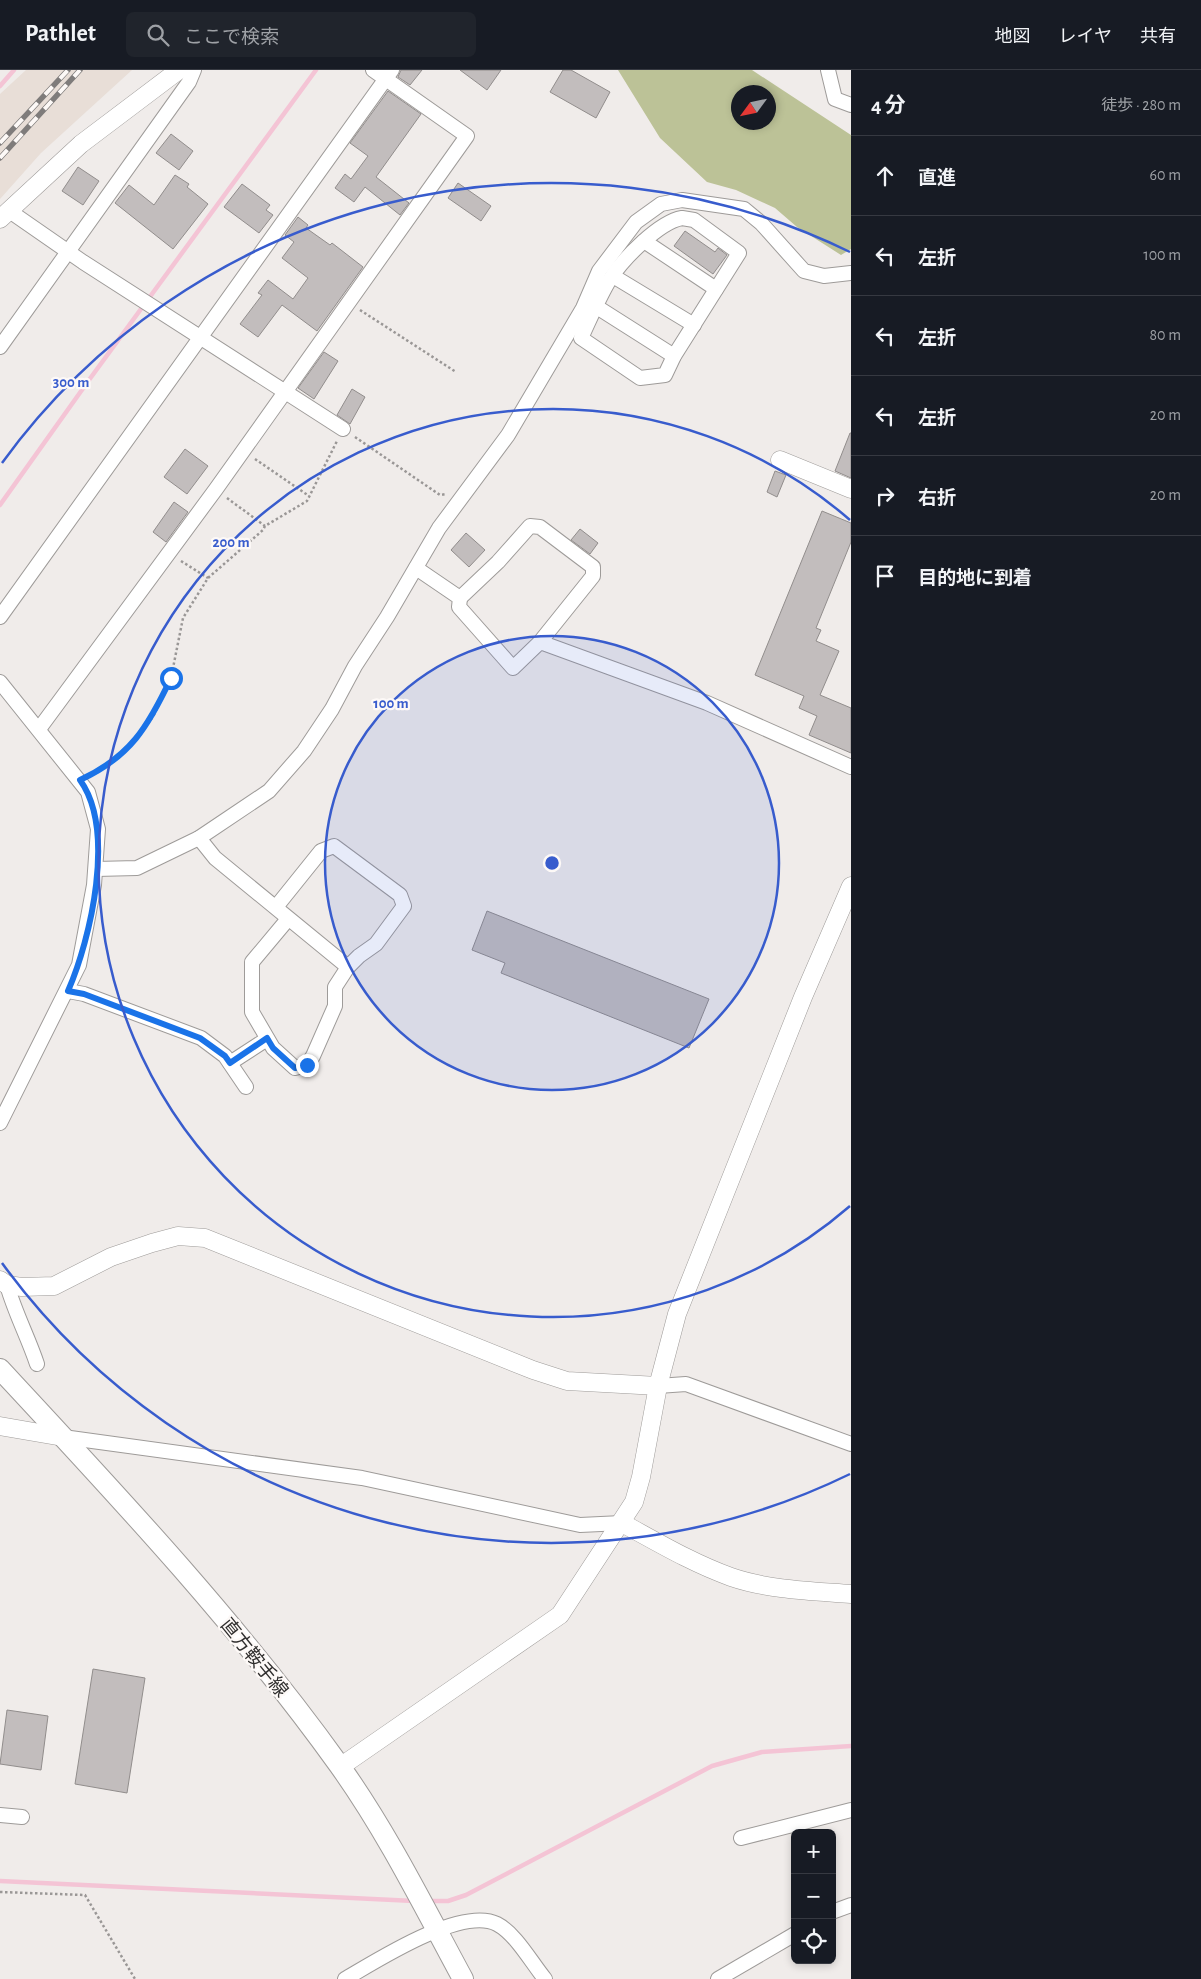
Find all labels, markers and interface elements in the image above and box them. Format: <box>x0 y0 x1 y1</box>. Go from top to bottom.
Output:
search box <box>126 12 476 57</box>
icon: search <box>144 21 172 49</box>
text: Pathlet <box>25 22 96 46</box>
text: ここで検索 <box>184 28 279 47</box>
text: 地図 <box>995 28 1031 46</box>
text: レイヤ <box>1059 28 1112 46</box>
text: 共有 <box>1140 28 1176 46</box>
north arrow <box>731 85 776 130</box>
text: 4 分 <box>871 95 906 116</box>
text: 徒歩 · 280 m <box>1101 97 1181 113</box>
icon: ahead <box>871 162 899 190</box>
text: 60 m <box>1150 167 1181 183</box>
text: 直進 <box>918 169 956 188</box>
icon: left <box>871 242 899 270</box>
text: 100 m <box>1143 247 1181 263</box>
text: 左折 <box>918 249 956 268</box>
icon: left <box>871 322 899 350</box>
text: 80 m <box>1150 327 1181 343</box>
text: 左折 <box>918 329 956 348</box>
text: 300 m <box>53 375 89 390</box>
icon: left <box>871 402 899 430</box>
text: 20 m <box>1150 407 1181 423</box>
text: 左折 <box>918 409 956 428</box>
icon: right <box>871 482 899 510</box>
text: 20 m <box>1150 487 1181 503</box>
text: 右折 <box>918 489 956 508</box>
text: 200 m <box>212 535 250 550</box>
icon: arrive <box>871 562 899 590</box>
text: 目的地に到着 <box>918 569 1032 588</box>
route start <box>160 667 183 690</box>
text: 100 m <box>373 696 409 711</box>
centre of rings <box>543 854 561 872</box>
route end <box>296 1054 319 1077</box>
street label: 直方鞍手線 <box>217 1614 293 1701</box>
map controls <box>791 1829 836 1964</box>
button: + <box>791 1829 836 1874</box>
button: − <box>791 1874 836 1919</box>
button: locate <box>791 1919 836 1964</box>

